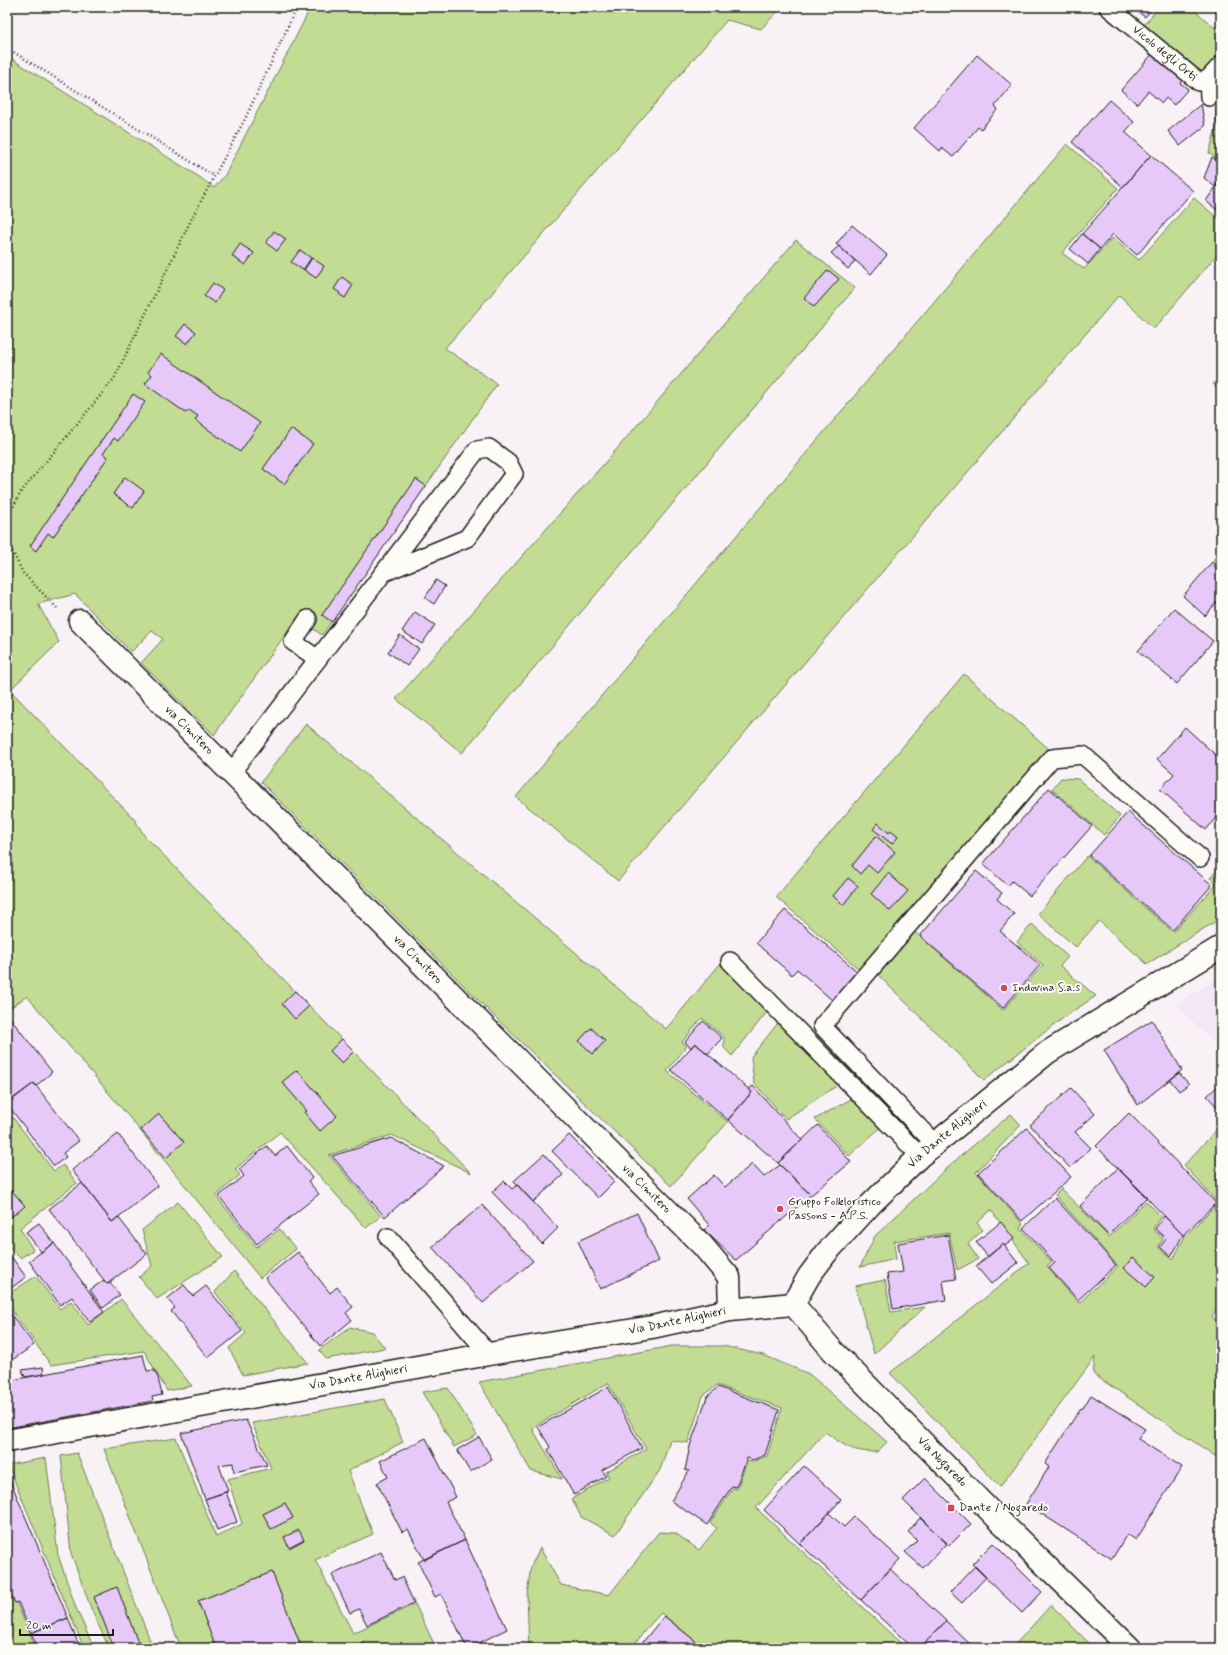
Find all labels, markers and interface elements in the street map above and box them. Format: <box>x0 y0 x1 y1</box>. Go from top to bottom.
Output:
street label: Vicolo degli Orti <box>1129 22 1200 85</box>
street label: via Cimitero <box>161 702 217 759</box>
street label: via Cimitero <box>389 931 446 988</box>
place label: Indovina S.a.s <box>1012 980 1081 996</box>
marker: Indovina S.a.s <box>999 983 1009 993</box>
street label: Via Dante Alighieri <box>904 1096 991 1172</box>
street label: via Cimitero <box>618 1161 675 1217</box>
place label: Gruppo Folkloristico Passons - A.P.S. <box>788 1194 881 1224</box>
marker: Gruppo Folkloristico Passons - A.P.S. <box>775 1204 785 1214</box>
street label: Via Dante Alighieri <box>627 1303 728 1339</box>
street label: Via Dante Alighieri <box>308 1361 409 1394</box>
street label: Via Nogaredo <box>913 1433 970 1491</box>
place label: Dante / Nogaredo <box>959 1500 1048 1517</box>
marker: Dante / Nogaredo <box>946 1503 956 1513</box>
scale bar <box>20 1611 113 1637</box>
text: 20 m <box>26 1618 52 1634</box>

